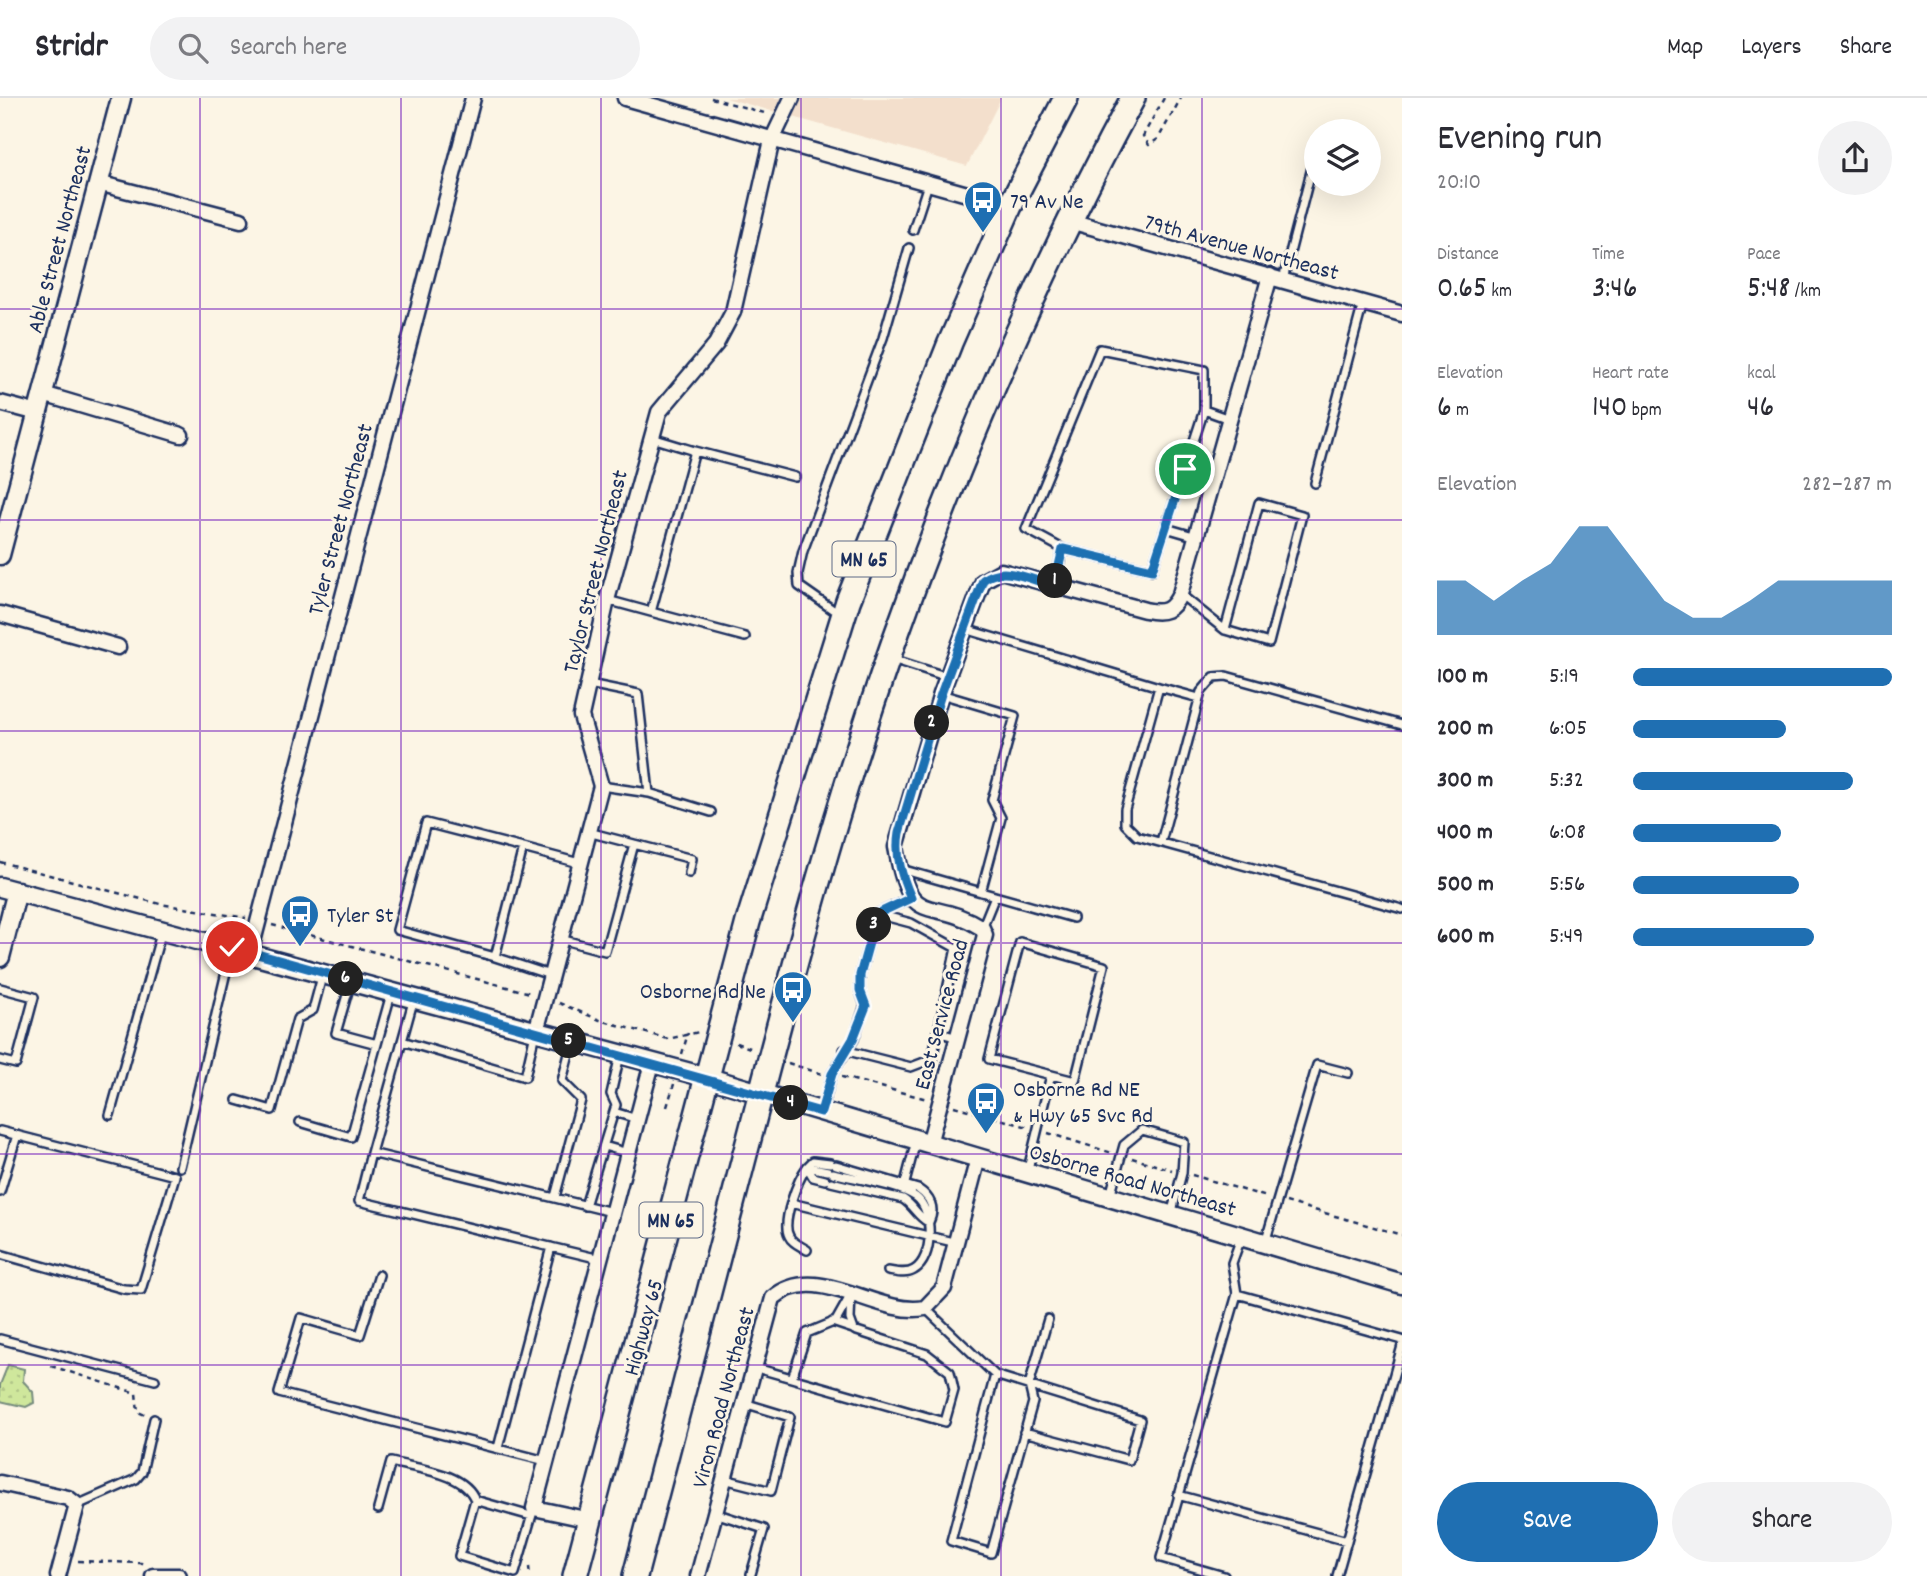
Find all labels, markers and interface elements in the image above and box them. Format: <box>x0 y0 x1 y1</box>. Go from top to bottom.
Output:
search box <box>150 17 640 80</box>
text: Stridr <box>35 25 108 72</box>
icon: search <box>174 29 212 67</box>
text: Search here <box>230 30 347 67</box>
text: Map <box>1667 31 1703 65</box>
text: Layers <box>1741 31 1802 65</box>
text: Share <box>1840 31 1892 65</box>
text: Evening run <box>1437 113 1602 168</box>
map controls <box>1304 119 1381 196</box>
button: layers <box>1304 119 1381 196</box>
button: share <box>1818 121 1892 195</box>
street label: Able Street Northeast <box>20 143 102 337</box>
text: 20:10 <box>1437 167 1481 200</box>
bus stop icon: 79 Av Ne <box>962 179 1004 234</box>
place label: 79 Av Ne <box>1010 187 1084 220</box>
street label: 79th Avenue Northeast <box>1140 208 1342 291</box>
text: Distance <box>1437 242 1499 269</box>
text: Time <box>1592 242 1625 269</box>
text: Pace <box>1747 242 1781 269</box>
text: 0.65 <box>1437 269 1487 312</box>
text: 3:46 <box>1592 269 1637 312</box>
text: 5:48 <box>1747 269 1790 312</box>
text: km <box>1487 279 1512 306</box>
text: /km <box>1790 279 1821 306</box>
text: Elevation <box>1437 361 1503 388</box>
text: Heart rate <box>1592 361 1669 388</box>
text: kcal <box>1747 361 1776 388</box>
text: 6 <box>1437 388 1452 431</box>
text: 140 <box>1592 388 1627 431</box>
text: 46 <box>1747 388 1774 431</box>
text: m <box>1452 398 1469 425</box>
text: bpm <box>1627 398 1662 425</box>
street label: Tyler Street Northeast <box>301 420 384 619</box>
pin <box>1155 439 1215 499</box>
icon: arrive <box>1166 450 1204 488</box>
street label: Taylor Street Northeast <box>556 467 639 677</box>
text: Elevation <box>1437 469 1517 502</box>
text: 282–287 m <box>1802 469 1892 502</box>
road number: MN 65 <box>832 542 896 576</box>
pin: 1 <box>1038 564 1072 598</box>
text: 1 <box>1052 567 1057 594</box>
text: 100 m <box>1437 661 1488 694</box>
text: 5:19 <box>1549 661 1579 694</box>
pin: 2 <box>914 706 950 740</box>
text: 2 <box>927 709 936 736</box>
text: 200 m <box>1437 713 1493 746</box>
text: 6:05 <box>1549 713 1587 746</box>
text: 300 m <box>1437 765 1493 798</box>
text: 5:32 <box>1549 765 1584 798</box>
text: 400 m <box>1437 817 1493 850</box>
text: 6:08 <box>1549 817 1586 850</box>
text: 500 m <box>1437 869 1494 902</box>
text: 5:56 <box>1549 869 1585 902</box>
bus stop icon: Tyler St <box>279 893 321 948</box>
place label: Tyler St <box>327 901 394 934</box>
pin: 3 <box>856 908 892 942</box>
text: 3 <box>869 911 878 938</box>
pin <box>202 917 262 977</box>
text: 600 m <box>1437 921 1494 954</box>
text: 5:49 <box>1549 921 1584 954</box>
icon: check <box>213 928 251 966</box>
street label: East Service Road <box>907 936 979 1094</box>
pin: 6 <box>328 962 364 996</box>
text: 6 <box>341 965 350 992</box>
bus stop icon: Osborne Rd Ne <box>772 969 814 1024</box>
place label: Osborne Rd Ne <box>640 977 766 1010</box>
pin: 5 <box>552 1024 586 1058</box>
text: 5 <box>564 1027 573 1054</box>
place label: Osborne Rd NE & Hwy 65 Svc Rd <box>1013 1075 1153 1134</box>
bus stop icon: Osborne Rd NE & Hwy 65 Svc Rd <box>965 1080 1007 1135</box>
pin: 4 <box>774 1086 808 1121</box>
text: 4 <box>787 1089 794 1116</box>
street label: Osborne Road Northeast <box>1025 1137 1240 1228</box>
road number: MN 65 <box>640 1202 702 1238</box>
street label: Highway 65 <box>617 1276 674 1380</box>
street label: Viron Road Northeast <box>685 1304 765 1492</box>
button: Save <box>1437 1482 1658 1562</box>
button: Share <box>1672 1482 1892 1562</box>

